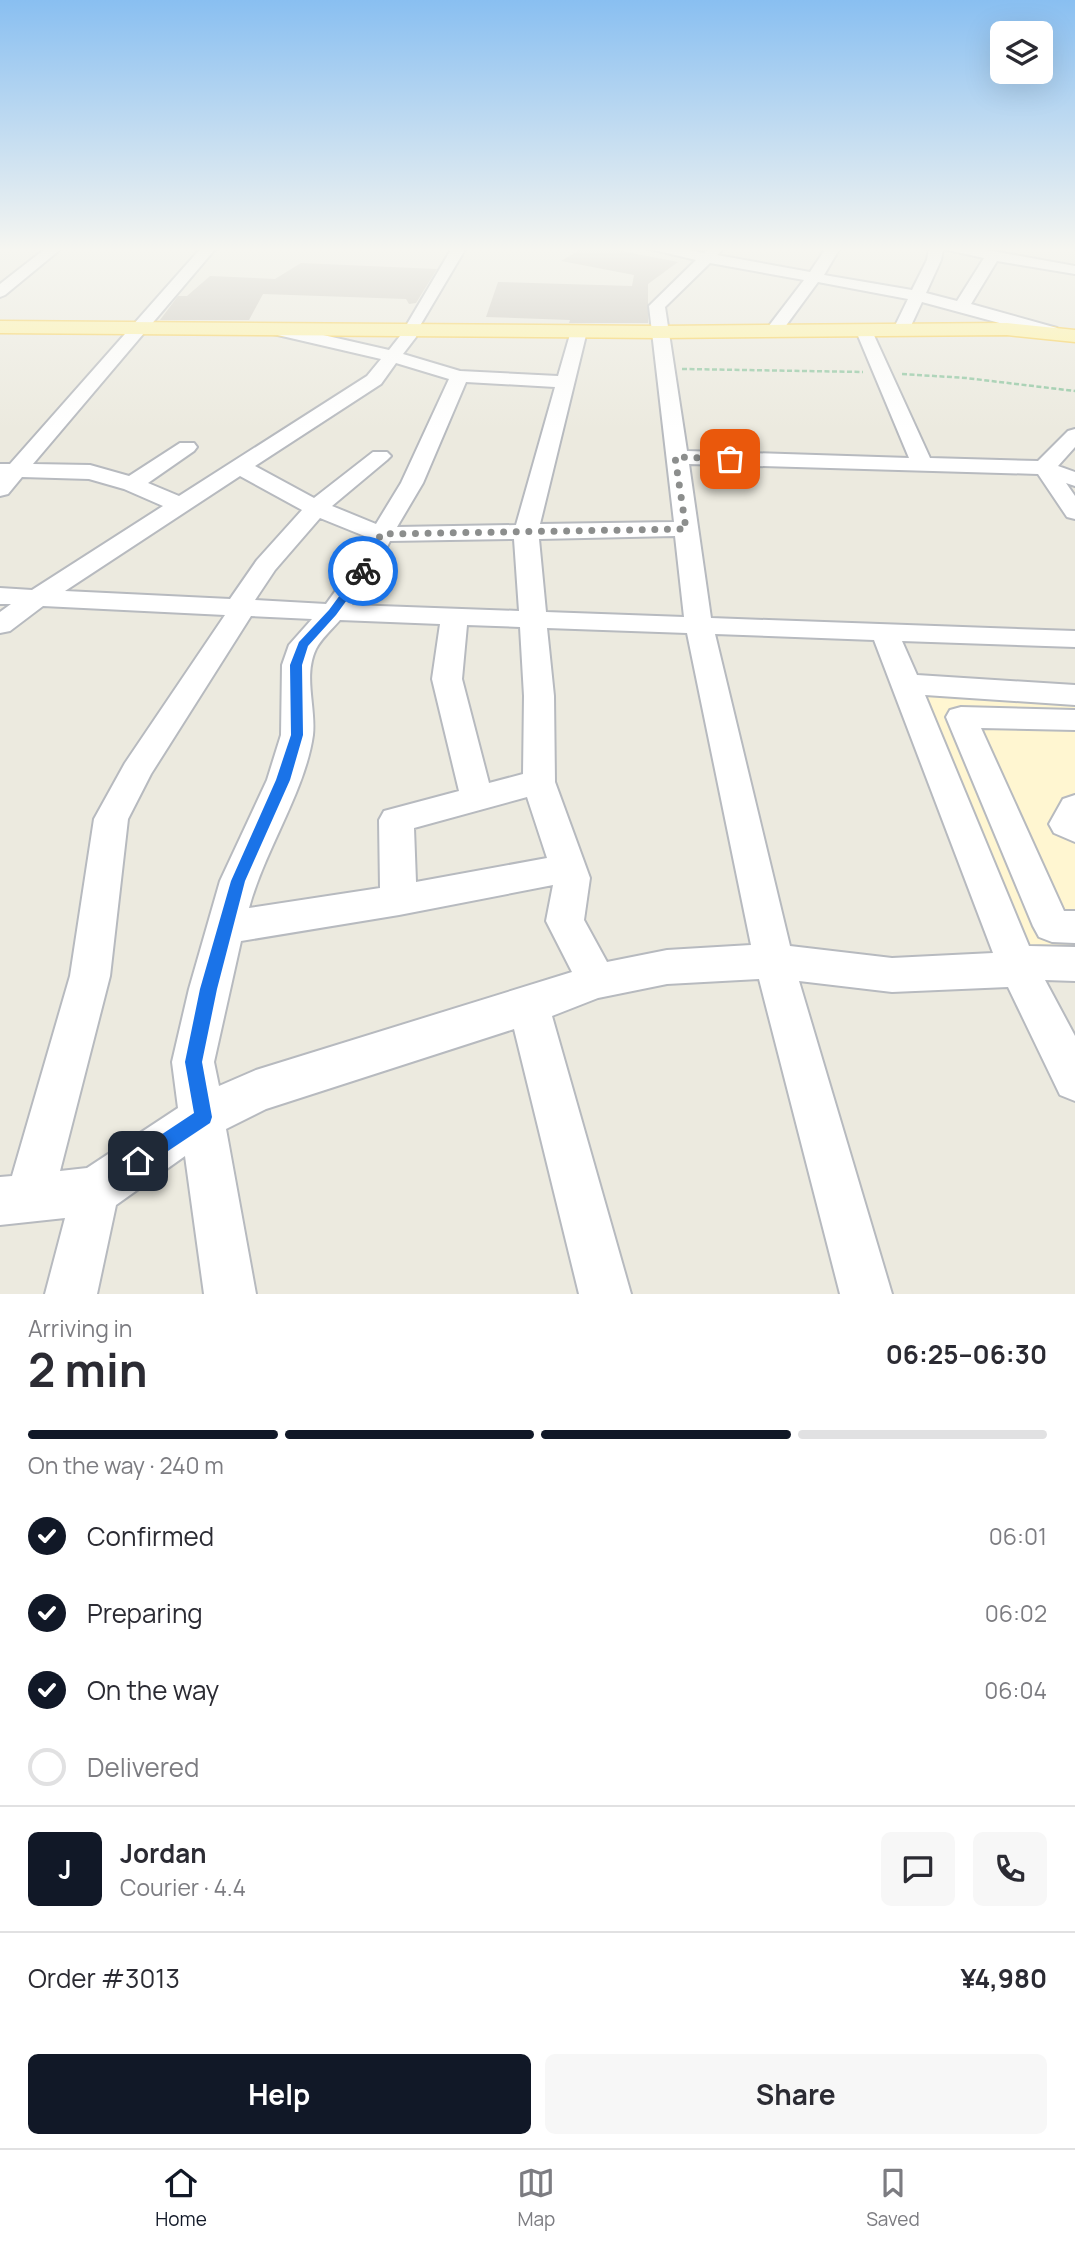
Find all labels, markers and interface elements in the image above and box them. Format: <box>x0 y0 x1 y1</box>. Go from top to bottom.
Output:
map controls <box>990 21 1053 84</box>
button: layers <box>990 21 1053 84</box>
pin <box>700 429 760 489</box>
icon: bag <box>711 440 749 478</box>
courier <box>328 536 398 606</box>
icon: bike <box>344 552 382 590</box>
pin <box>108 1131 168 1191</box>
icon: home <box>119 1142 157 1180</box>
text: Arriving in <box>28 1312 133 1344</box>
text: 06:25–06:30 <box>886 1336 1047 1372</box>
text: 2 min <box>28 1338 148 1401</box>
text: On the way · 240 m <box>28 1449 224 1481</box>
icon: check <box>28 1517 66 1555</box>
text: Confirmed <box>87 1518 214 1554</box>
text: 06:01 <box>989 1520 1047 1552</box>
icon: check <box>28 1594 66 1632</box>
text: Preparing <box>87 1595 203 1631</box>
text: 06:02 <box>985 1597 1047 1629</box>
icon: check <box>28 1671 66 1709</box>
text: On the way <box>87 1672 219 1708</box>
text: 06:04 <box>984 1674 1047 1706</box>
text: Delivered <box>87 1749 199 1785</box>
button: chat <box>881 1832 955 1906</box>
button: phone <box>973 1832 1047 1906</box>
text: Jordan <box>120 1835 206 1871</box>
text: J <box>58 1851 72 1887</box>
text: Courier · 4.4 <box>120 1871 246 1903</box>
text: Order #3013 <box>28 1960 180 1996</box>
text: ¥4,980 <box>961 1960 1047 1996</box>
button: Help <box>28 2054 531 2134</box>
button: Share <box>545 2054 1047 2134</box>
tab: Home <box>155 2164 207 2232</box>
tab: Map <box>517 2164 555 2232</box>
tab: Saved <box>866 2164 920 2232</box>

